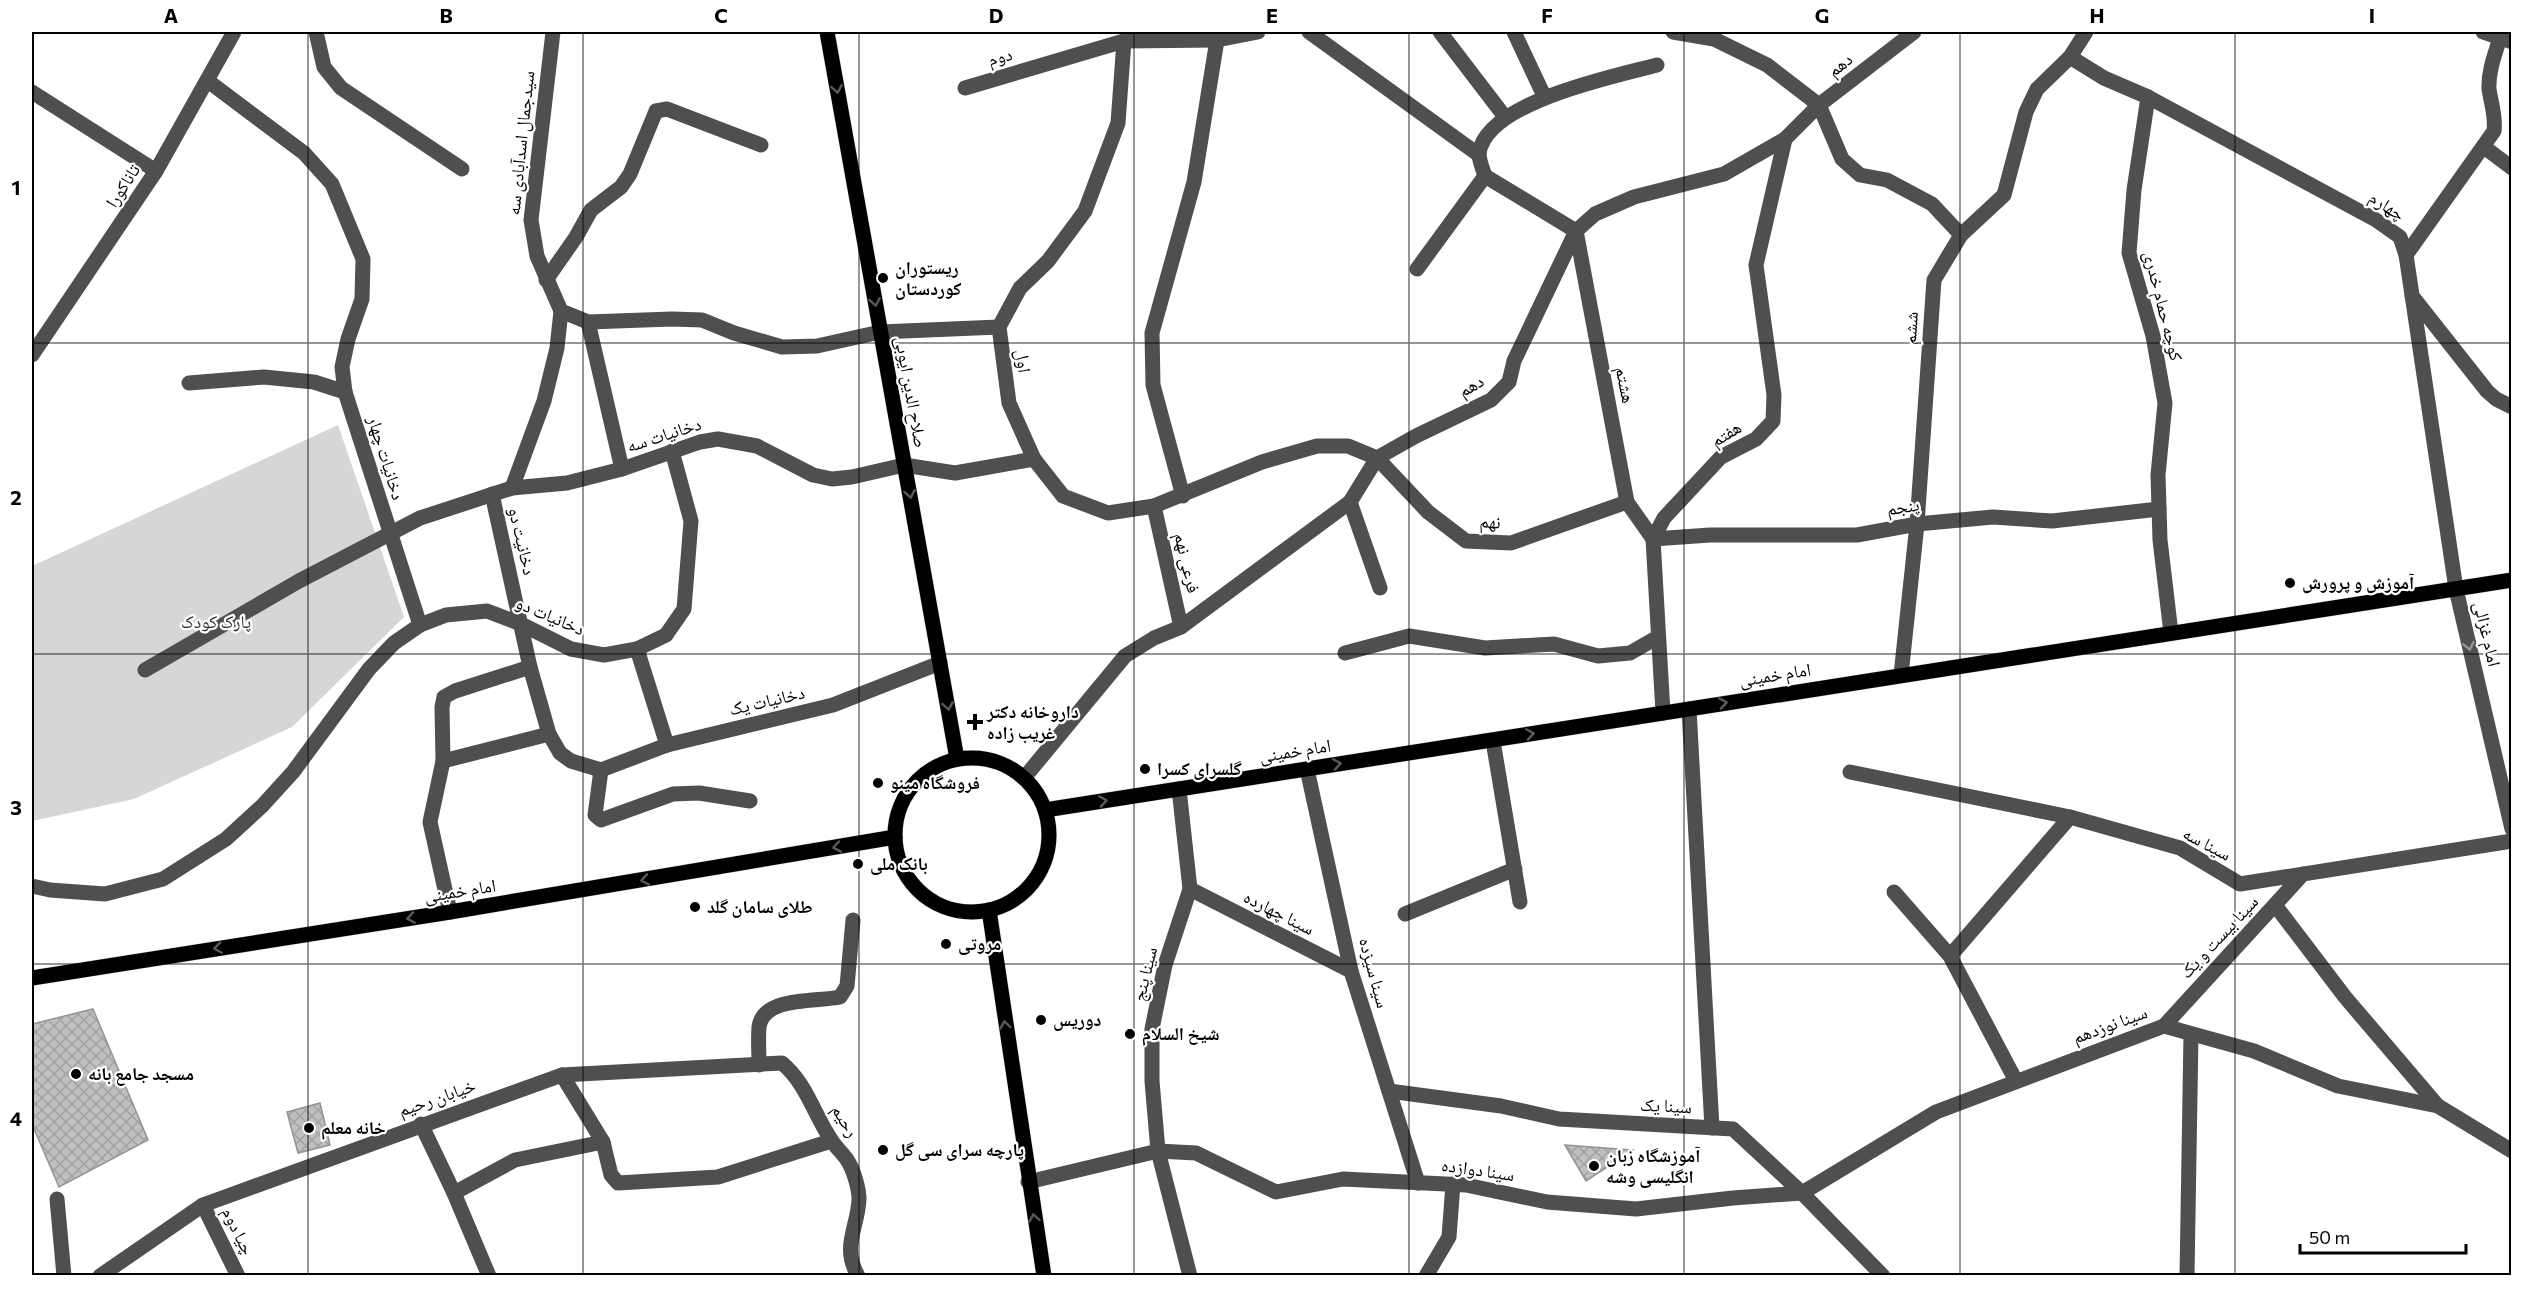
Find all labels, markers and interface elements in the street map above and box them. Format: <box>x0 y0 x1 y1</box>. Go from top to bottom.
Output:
text: A <box>164 3 178 27</box>
text: B <box>439 3 453 27</box>
text: C <box>714 3 728 27</box>
text: D <box>989 3 1003 27</box>
text: E <box>1266 3 1278 27</box>
text: F <box>1541 3 1553 27</box>
text: G <box>1815 3 1829 27</box>
text: H <box>2090 3 2105 27</box>
text: I <box>2369 3 2375 27</box>
street label: دوم <box>985 42 1015 72</box>
street label: دهم <box>1822 48 1858 82</box>
street label: سیدجمال اسدآبادی سه <box>501 70 540 216</box>
one-way arrow <box>830 84 843 94</box>
street label: تاناکورا <box>100 160 144 211</box>
text: 1 <box>11 175 21 199</box>
street label: چهارم <box>2364 185 2410 227</box>
street label: کوچه حمام خدری <box>2138 248 2188 364</box>
place label: ریستوران کوردستان <box>895 256 962 300</box>
marker: ریستوران کوردستان <box>876 271 890 285</box>
one-way arrow <box>868 296 881 306</box>
street label: ششم <box>1898 311 1924 345</box>
street label: صلاح الدین ایوبی <box>889 334 933 450</box>
street label: اول <box>1010 348 1037 374</box>
street label: هشتم <box>1610 365 1640 405</box>
street label: دهم <box>1454 369 1488 403</box>
street label: دخانیات چهار <box>363 412 410 503</box>
street label: دخانیات سه <box>624 412 704 457</box>
street label: هفتم <box>1706 415 1746 453</box>
text: 2 <box>10 485 22 509</box>
one-way arrow <box>903 489 915 498</box>
street label: پنجم <box>1885 493 1921 521</box>
street label: دخانیت دو <box>504 505 541 577</box>
street label: نهم <box>1479 510 1501 534</box>
street label: فرعی نهم <box>1168 531 1206 595</box>
place label: آموزش و پرورش <box>2302 571 2414 594</box>
marker: آموزش و پرورش <box>2283 576 2297 590</box>
street label: دخانیات دو <box>513 591 588 640</box>
street label: امام غزالی <box>2468 599 2506 669</box>
park label: پارک کودک <box>181 610 251 633</box>
one-way arrow <box>2462 641 2475 651</box>
street label: امام خمینی <box>1737 657 1813 693</box>
street label: دخانیات یک <box>727 681 807 720</box>
one-way arrow <box>1718 698 1727 710</box>
place label: داروخانه دکتر غریب زاده <box>986 700 1079 744</box>
one-way arrow <box>941 701 954 711</box>
marker: داروخانه دکتر غریب زاده <box>968 715 982 729</box>
one-way arrow <box>1525 729 1535 741</box>
street label: امام خمینی <box>1257 733 1333 769</box>
place label: گلسرای کسرا <box>1157 757 1242 780</box>
one-way arrow <box>1333 759 1342 771</box>
marker: گلسرای کسرا <box>1138 762 1152 776</box>
place label: فروشگاه مینو <box>890 771 980 793</box>
marker: فروشگاه مینو <box>871 776 885 790</box>
text: 3 <box>10 795 22 819</box>
one-way arrow <box>1098 795 1108 807</box>
street label: سینا سه <box>2179 821 2235 865</box>
one-way arrow <box>832 840 842 853</box>
place label: بانک ملی <box>870 852 928 875</box>
marker: بانک ملی <box>851 857 865 871</box>
street label: امام خمینی <box>422 873 498 909</box>
one-way arrow <box>640 873 649 885</box>
street label: سینا چهارده <box>1240 885 1318 940</box>
street label: سینا بیست و یک <box>2174 890 2263 983</box>
place label: طلای سامان گلد <box>707 895 813 918</box>
marker: طلای سامان گلد <box>688 900 702 914</box>
one-way arrow <box>406 912 416 924</box>
place label: مروتی <box>958 932 1001 955</box>
street label: سینا سیزده <box>1355 935 1395 1010</box>
marker: مروتی <box>939 937 953 951</box>
one-way arrow <box>214 942 223 954</box>
street label: سینا پنج <box>1127 944 1163 1004</box>
street label: سینا نوزدهم <box>2069 1000 2151 1050</box>
place label: دوریس <box>1053 1008 1102 1031</box>
marker: دوریس <box>1034 1013 1048 1027</box>
one-way arrow <box>1000 1020 1012 1030</box>
place label: شیخ السلام <box>1142 1022 1220 1046</box>
marker: شیخ السلام <box>1123 1027 1137 1041</box>
place label: مسجد جامع بانه <box>88 1062 194 1086</box>
marker: مسجد جامع بانه <box>69 1067 83 1081</box>
street label: خیابان رحیم <box>395 1074 479 1122</box>
street label: سینا یک <box>1640 1093 1692 1118</box>
street label: رحیم <box>826 1100 864 1142</box>
text: 4 <box>10 1106 22 1130</box>
place label: خانه معلم <box>321 1116 386 1140</box>
marker: خانه معلم <box>302 1121 316 1135</box>
place label: پارچه سرای سی گل <box>895 1138 1024 1161</box>
marker: پارچه سرای سی گل <box>876 1143 890 1157</box>
place label: آموزشگاه زبان انگلیسی وشه <box>1606 1144 1700 1188</box>
street label: سینا دوازده <box>1440 1153 1516 1185</box>
marker: آموزشگاه زبان انگلیسی وشه <box>1587 1159 1601 1173</box>
street label: چیا دوم <box>216 1203 260 1259</box>
one-way arrow <box>1029 1213 1041 1222</box>
scale bar <box>2300 1217 2466 1255</box>
text: 50 m <box>2309 1226 2350 1248</box>

